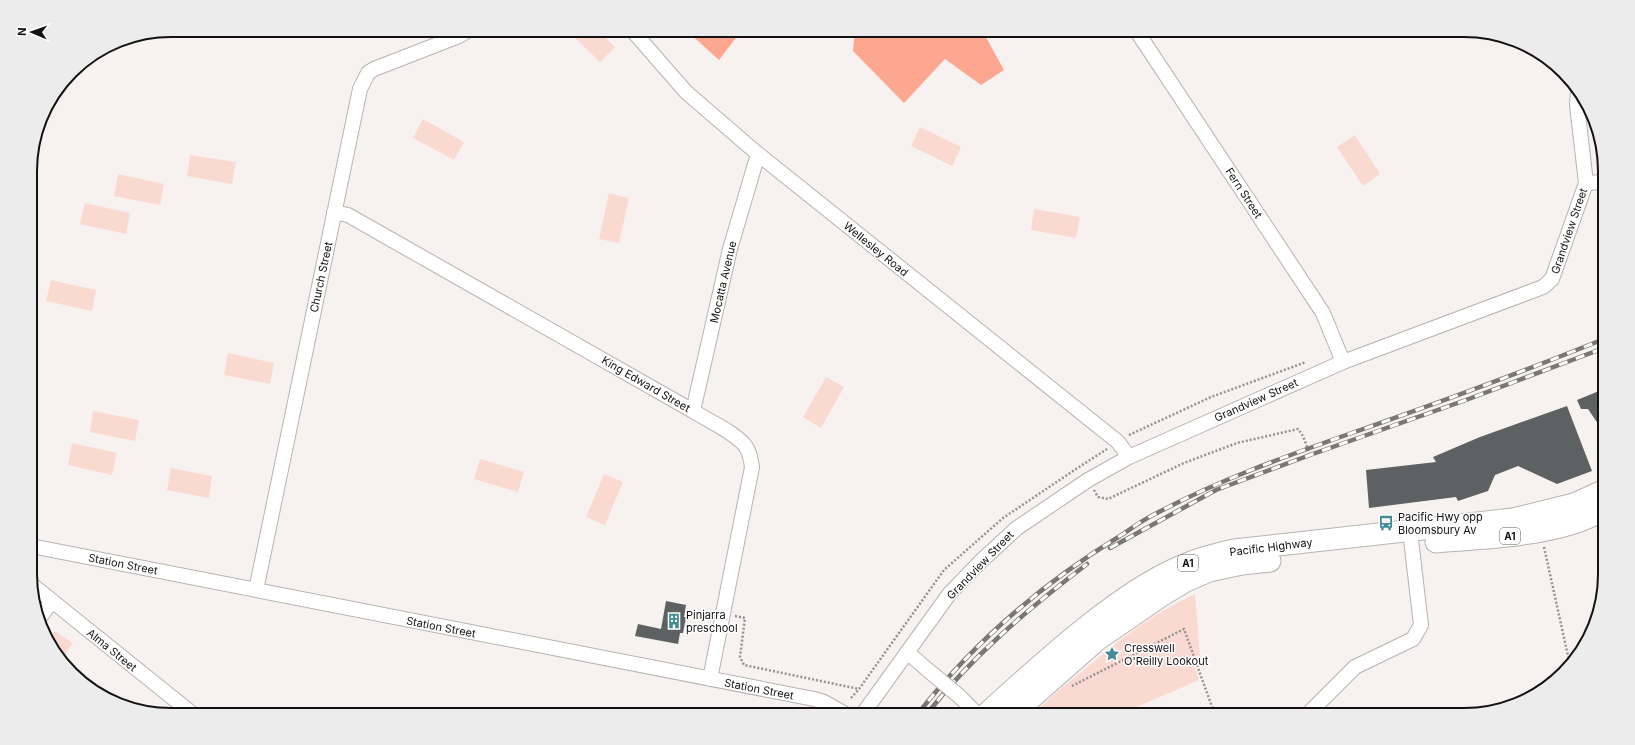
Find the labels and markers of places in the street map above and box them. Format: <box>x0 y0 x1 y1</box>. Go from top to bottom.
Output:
place label: Pacific Hwy opp Bloomsbury Av <box>1398 510 1483 537</box>
bus stop icon: Pacific Hwy opp Bloomsbury Av <box>1377 514 1395 532</box>
place label: Pinjarra preschool <box>686 608 738 635</box>
building icon: Pinjarra preschool <box>665 612 683 630</box>
place label: Cresswell O'Reilly Lookout <box>1124 641 1209 668</box>
place icon: Cresswell O'Reilly Lookout <box>1103 645 1121 663</box>

